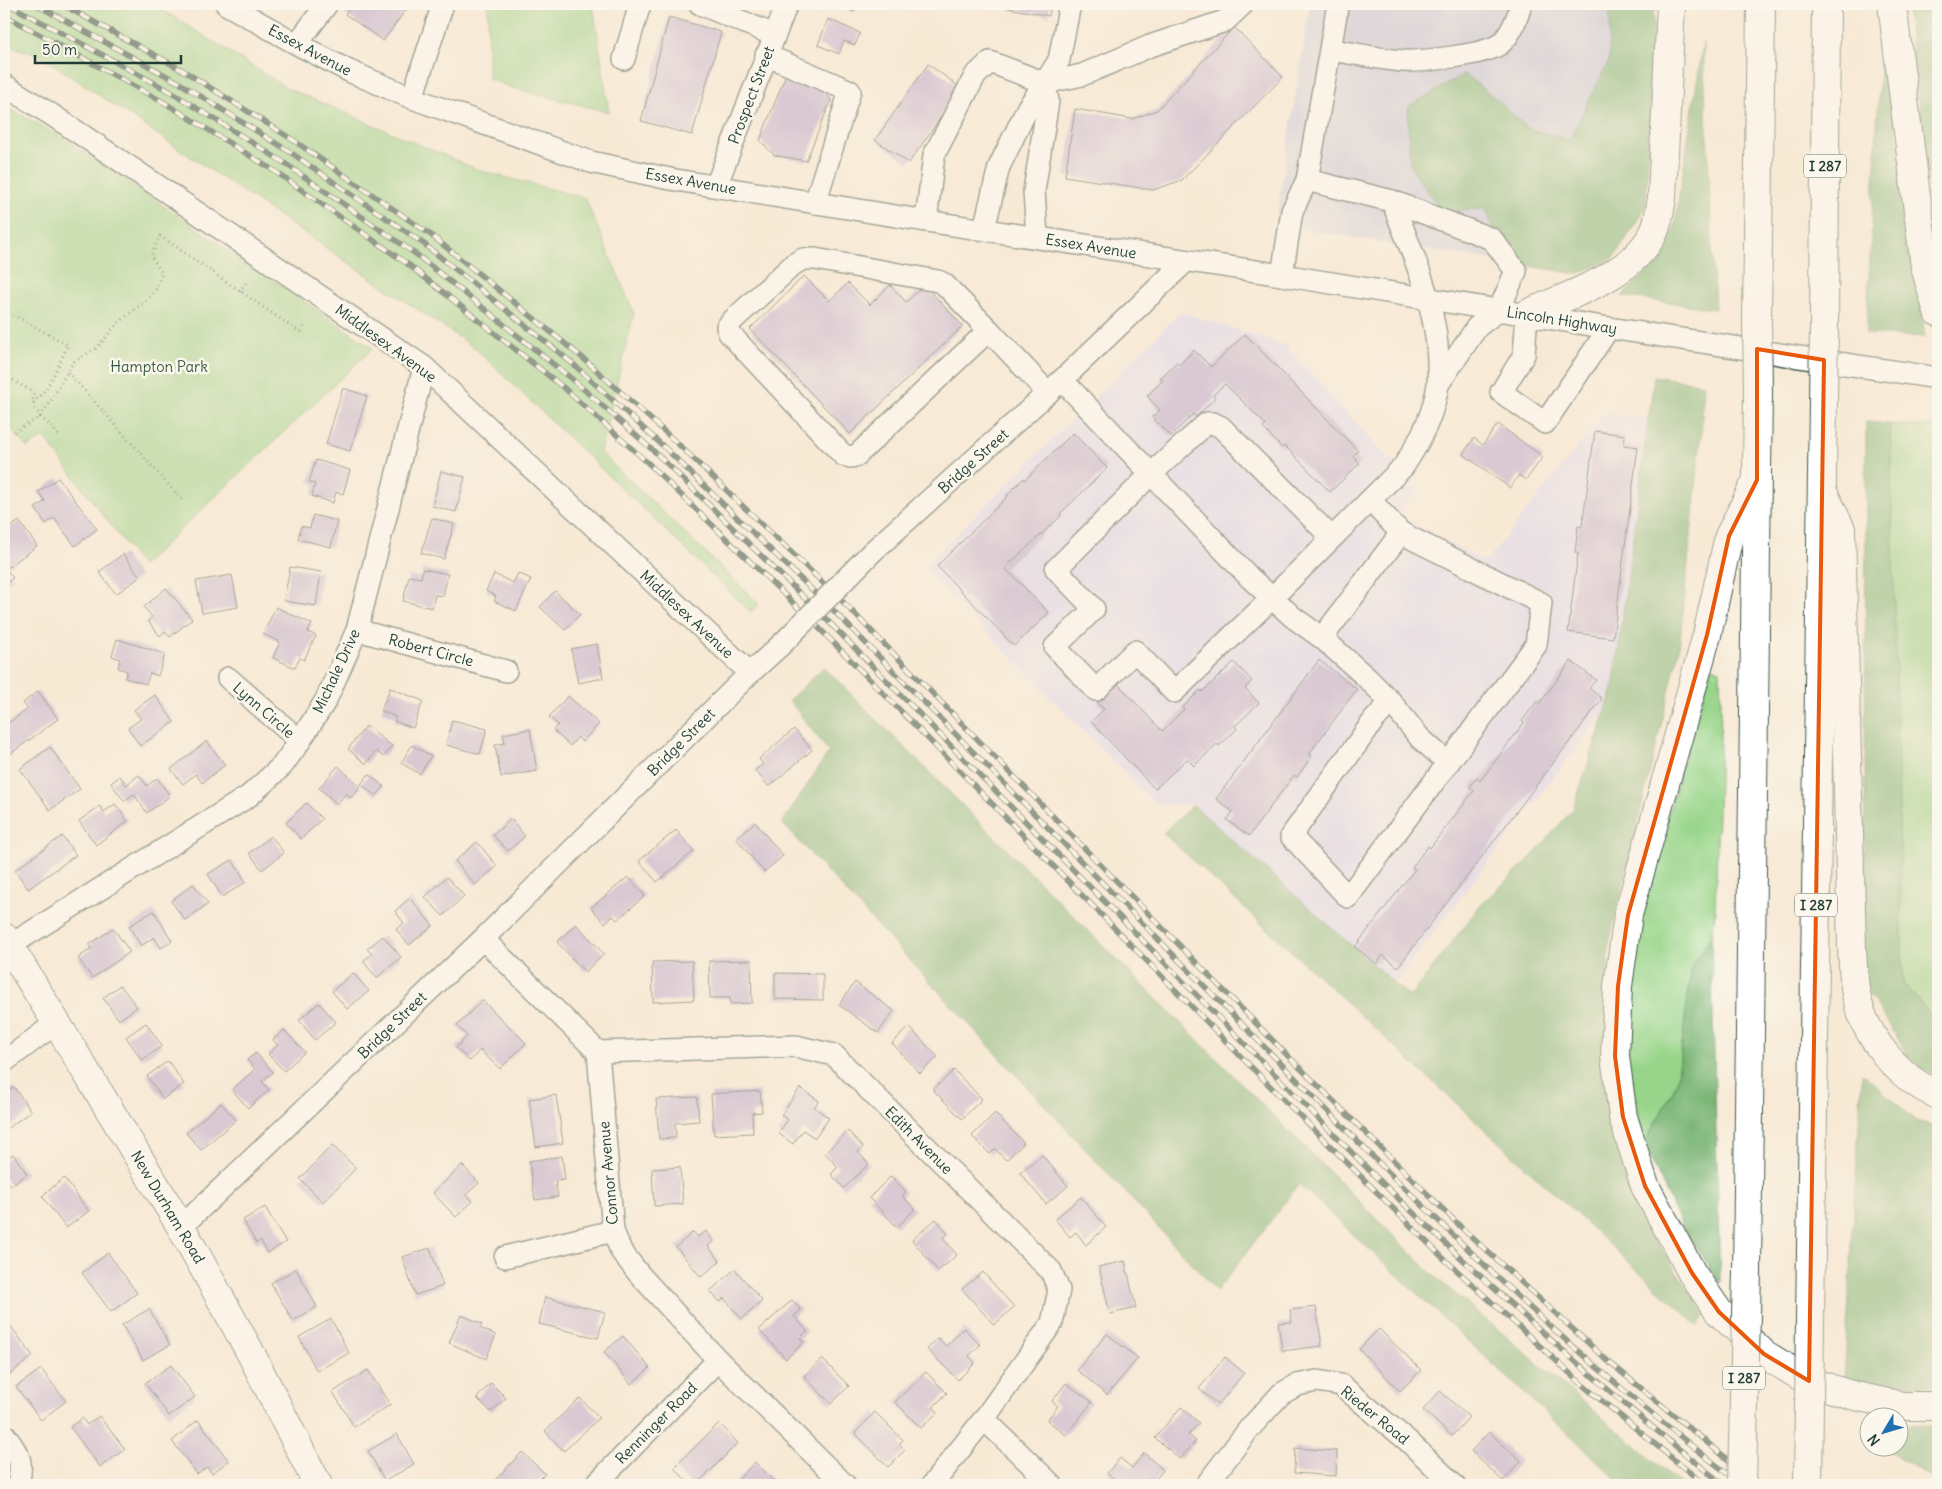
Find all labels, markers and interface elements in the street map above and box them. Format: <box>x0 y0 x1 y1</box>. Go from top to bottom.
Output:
street label: Essex Avenue <box>265 20 355 80</box>
scale bar <box>35 32 181 64</box>
text: 50 m <box>42 40 77 59</box>
street label: Prospect Street <box>724 43 778 147</box>
road number: I 287 <box>1804 154 1846 178</box>
street label: Essex Avenue <box>644 164 738 198</box>
street label: Essex Avenue <box>1044 229 1138 263</box>
street label: Middlesex Avenue <box>332 300 440 386</box>
street label: Lincoln Highway <box>1505 302 1619 338</box>
park label: Hampton Park <box>110 357 208 376</box>
street label: Bridge Street <box>934 424 1012 498</box>
street label: Middlesex Avenue <box>636 566 738 662</box>
street label: Michale Drive <box>308 626 364 716</box>
street label: Robert Circle <box>386 630 476 670</box>
street label: Lynn Circle <box>229 678 299 742</box>
street label: Bridge Street <box>643 704 719 780</box>
road number: I 287 <box>1795 894 1837 916</box>
street label: Bridge Street <box>354 988 430 1062</box>
street label: Edith Avenue <box>881 1102 957 1178</box>
street label: Connor Avenue <box>594 1120 622 1226</box>
street label: New Durham Road <box>127 1147 209 1267</box>
road number: I 287 <box>1723 1366 1765 1390</box>
street label: Renninger Road <box>611 1378 701 1468</box>
street label: Rieder Road <box>1337 1382 1413 1449</box>
north arrow <box>1860 1406 1910 1456</box>
text: N <box>1864 1431 1884 1449</box>

